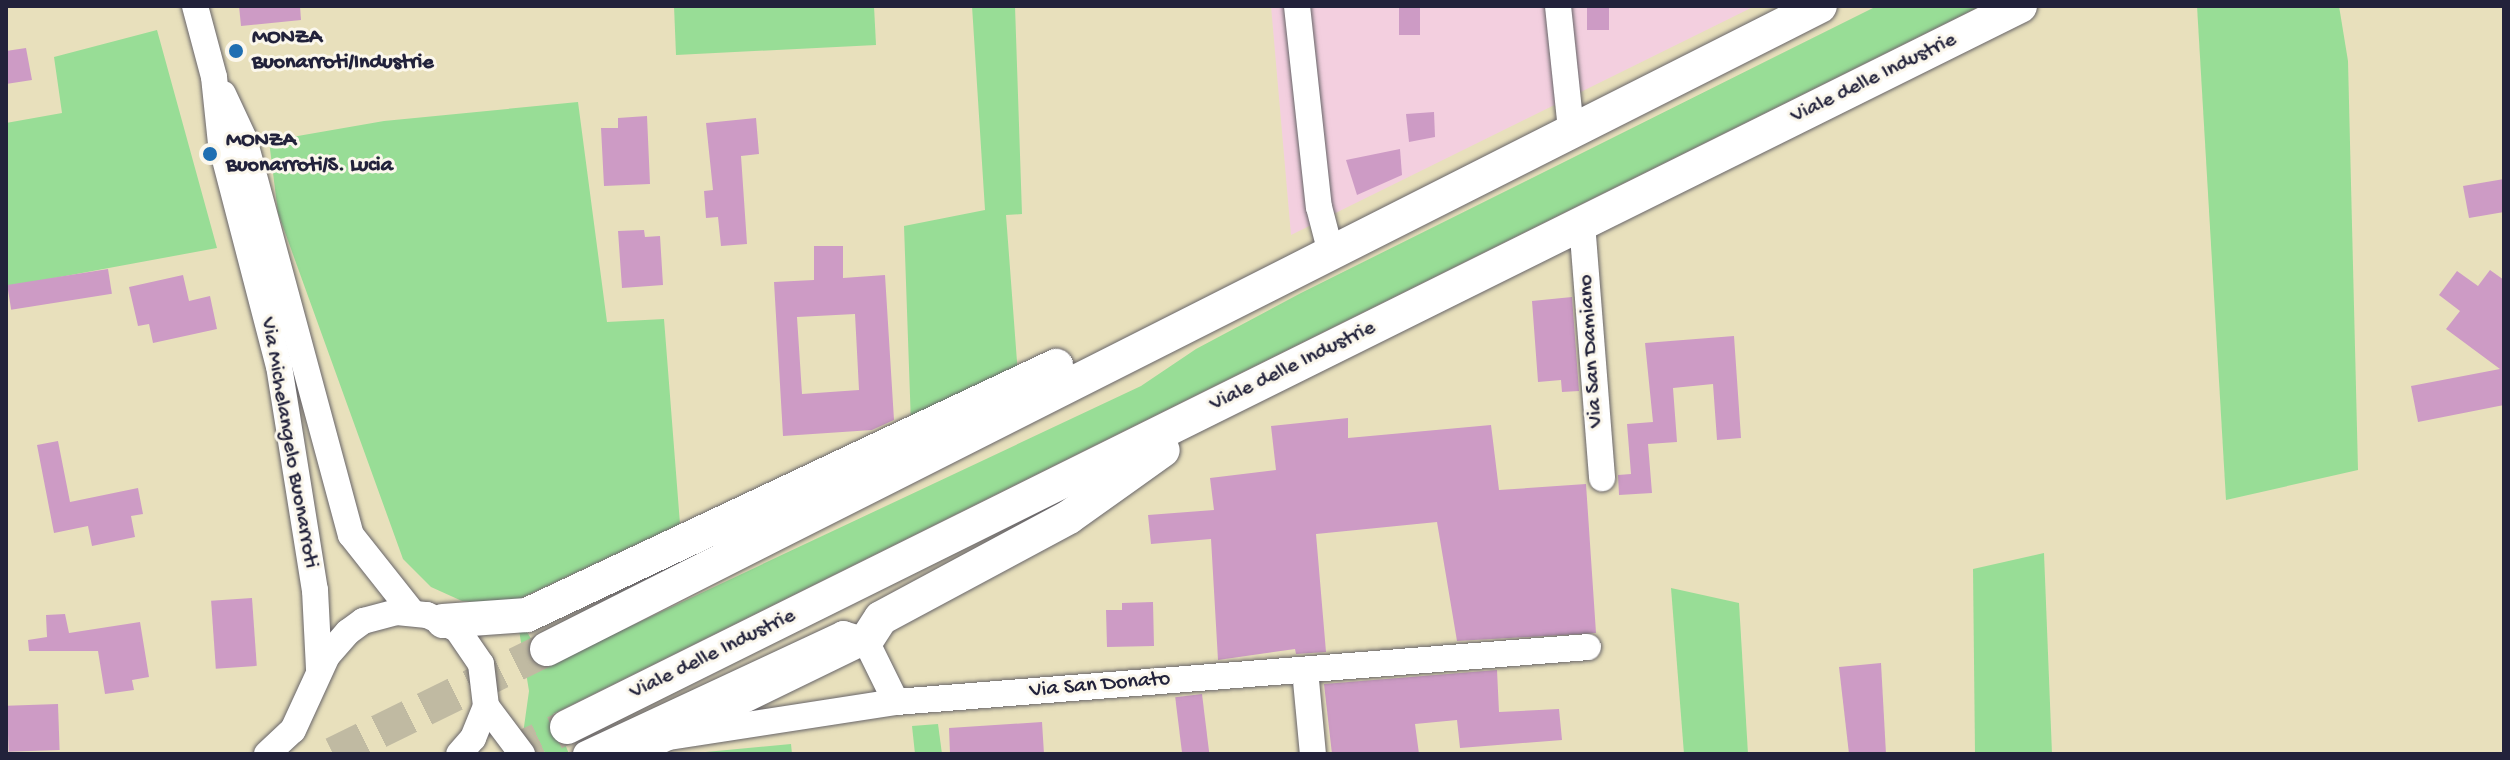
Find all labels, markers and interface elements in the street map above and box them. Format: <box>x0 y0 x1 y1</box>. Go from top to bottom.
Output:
place label: MONZA Buonarroti/Industrie <box>252 25 434 76</box>
street label: Viale delle Industrie <box>1787 27 1961 131</box>
marker: MONZA Buonarroti/Industrie <box>227 42 245 60</box>
place label: MONZA Buonarroti/S. Lucia <box>226 128 393 180</box>
marker: MONZA Buonarroti/S. Lucia <box>201 145 219 163</box>
street label: Via San Damiano <box>1573 273 1611 429</box>
street label: Via Michelangelo Buonarroti <box>253 315 323 571</box>
street label: Viale delle Industrie <box>1206 315 1380 419</box>
street label: Viale delle Industrie <box>626 603 800 707</box>
street label: Via San Donato <box>1028 667 1172 705</box>

